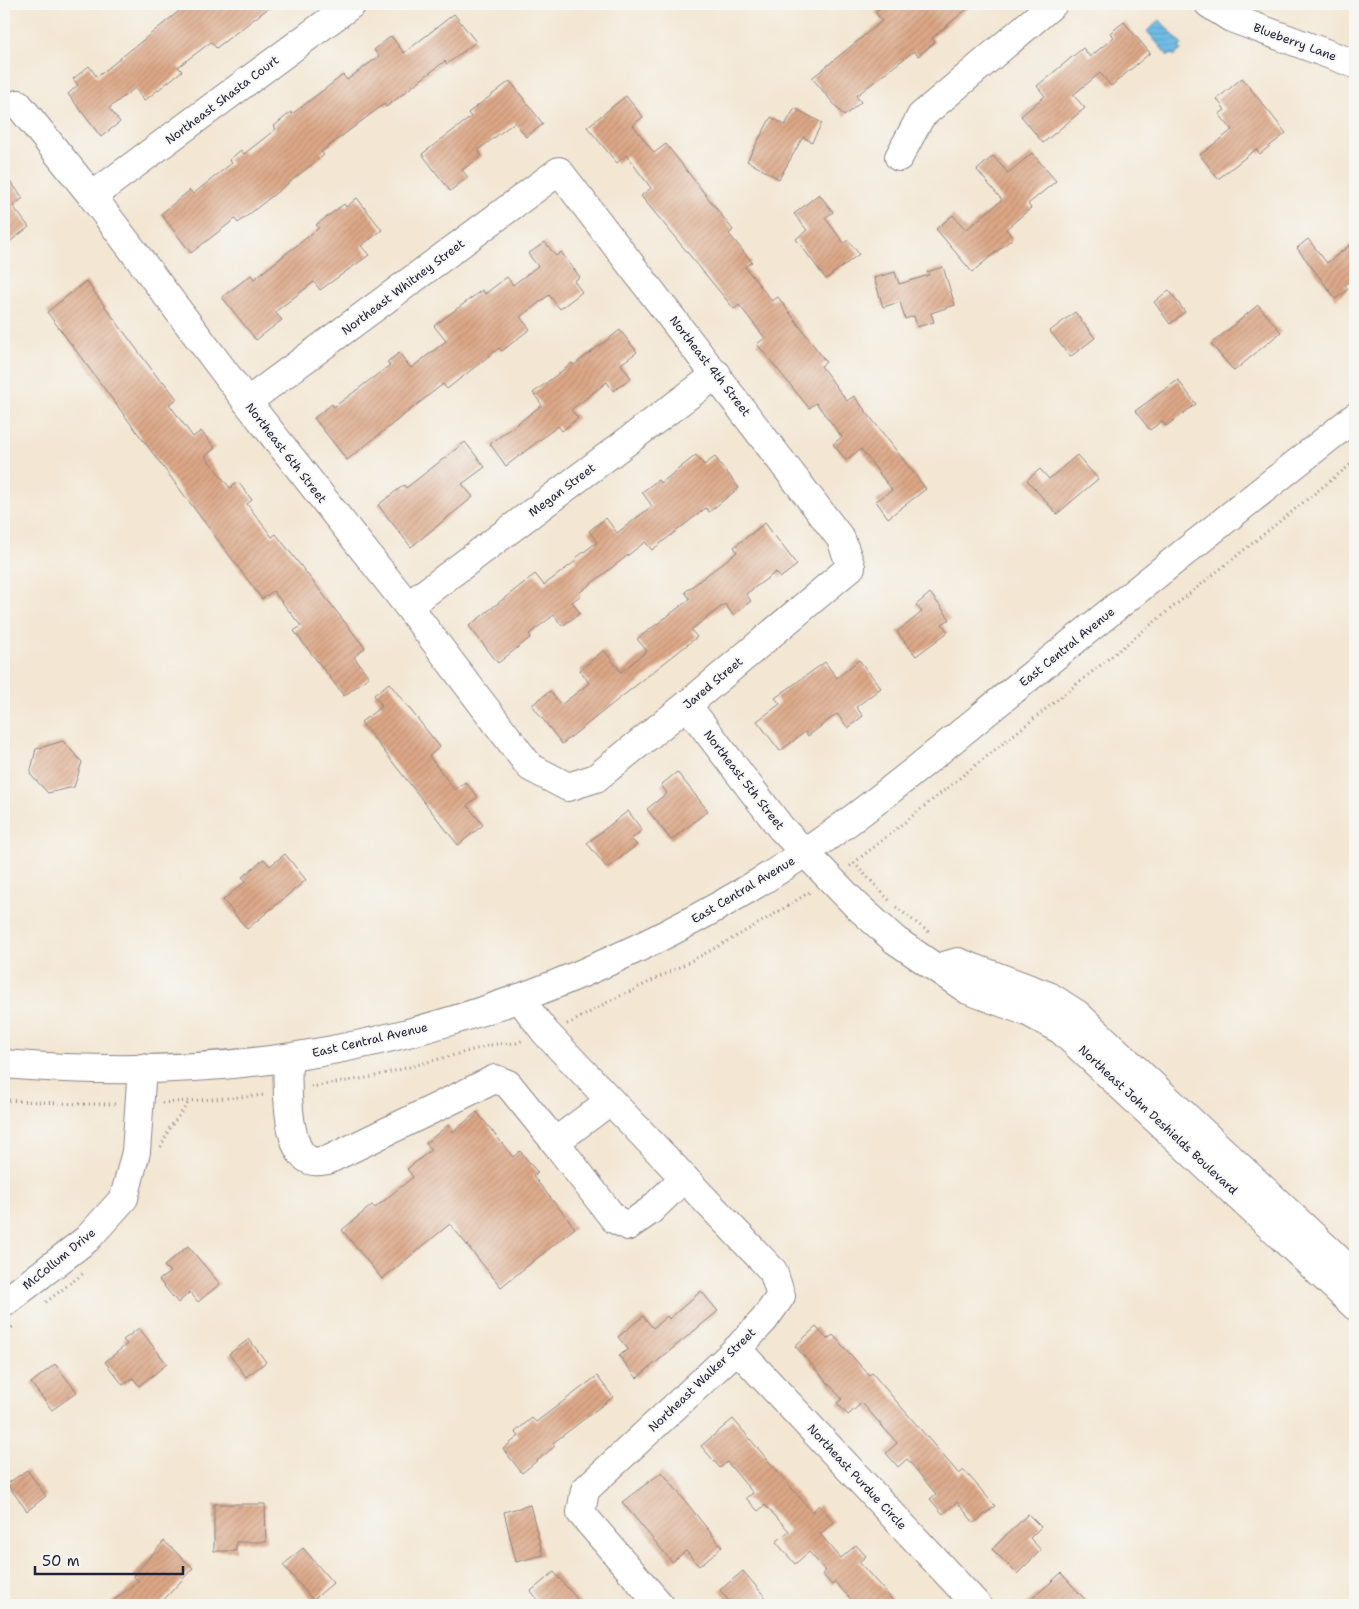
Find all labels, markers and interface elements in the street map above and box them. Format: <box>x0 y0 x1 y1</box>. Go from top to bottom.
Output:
street label: Blueberry Lane <box>1251 20 1339 65</box>
street label: Northeast Shasta Court <box>162 52 282 148</box>
street label: Northeast Whitney Street <box>338 235 468 339</box>
street label: Northeast 4th Street <box>666 313 754 419</box>
street label: Northeast 6th Street <box>242 400 330 506</box>
street label: Megan Street <box>525 460 599 520</box>
street label: East Central Avenue <box>1016 603 1118 690</box>
street label: Jared Street <box>680 653 746 713</box>
street label: Northeast 5th Street <box>700 727 788 833</box>
street label: East Central Avenue <box>688 853 798 927</box>
street label: East Central Avenue <box>311 1019 430 1061</box>
street label: Northeast John Deshields Boulevard <box>1075 1042 1241 1198</box>
street label: McCollum Drive <box>19 1225 99 1293</box>
street label: Northeast Walker Street <box>645 1325 759 1435</box>
street label: Northeast Purdue Circle <box>804 1421 910 1533</box>
scale bar <box>35 1544 182 1576</box>
text: 50 m <box>42 1551 80 1571</box>

